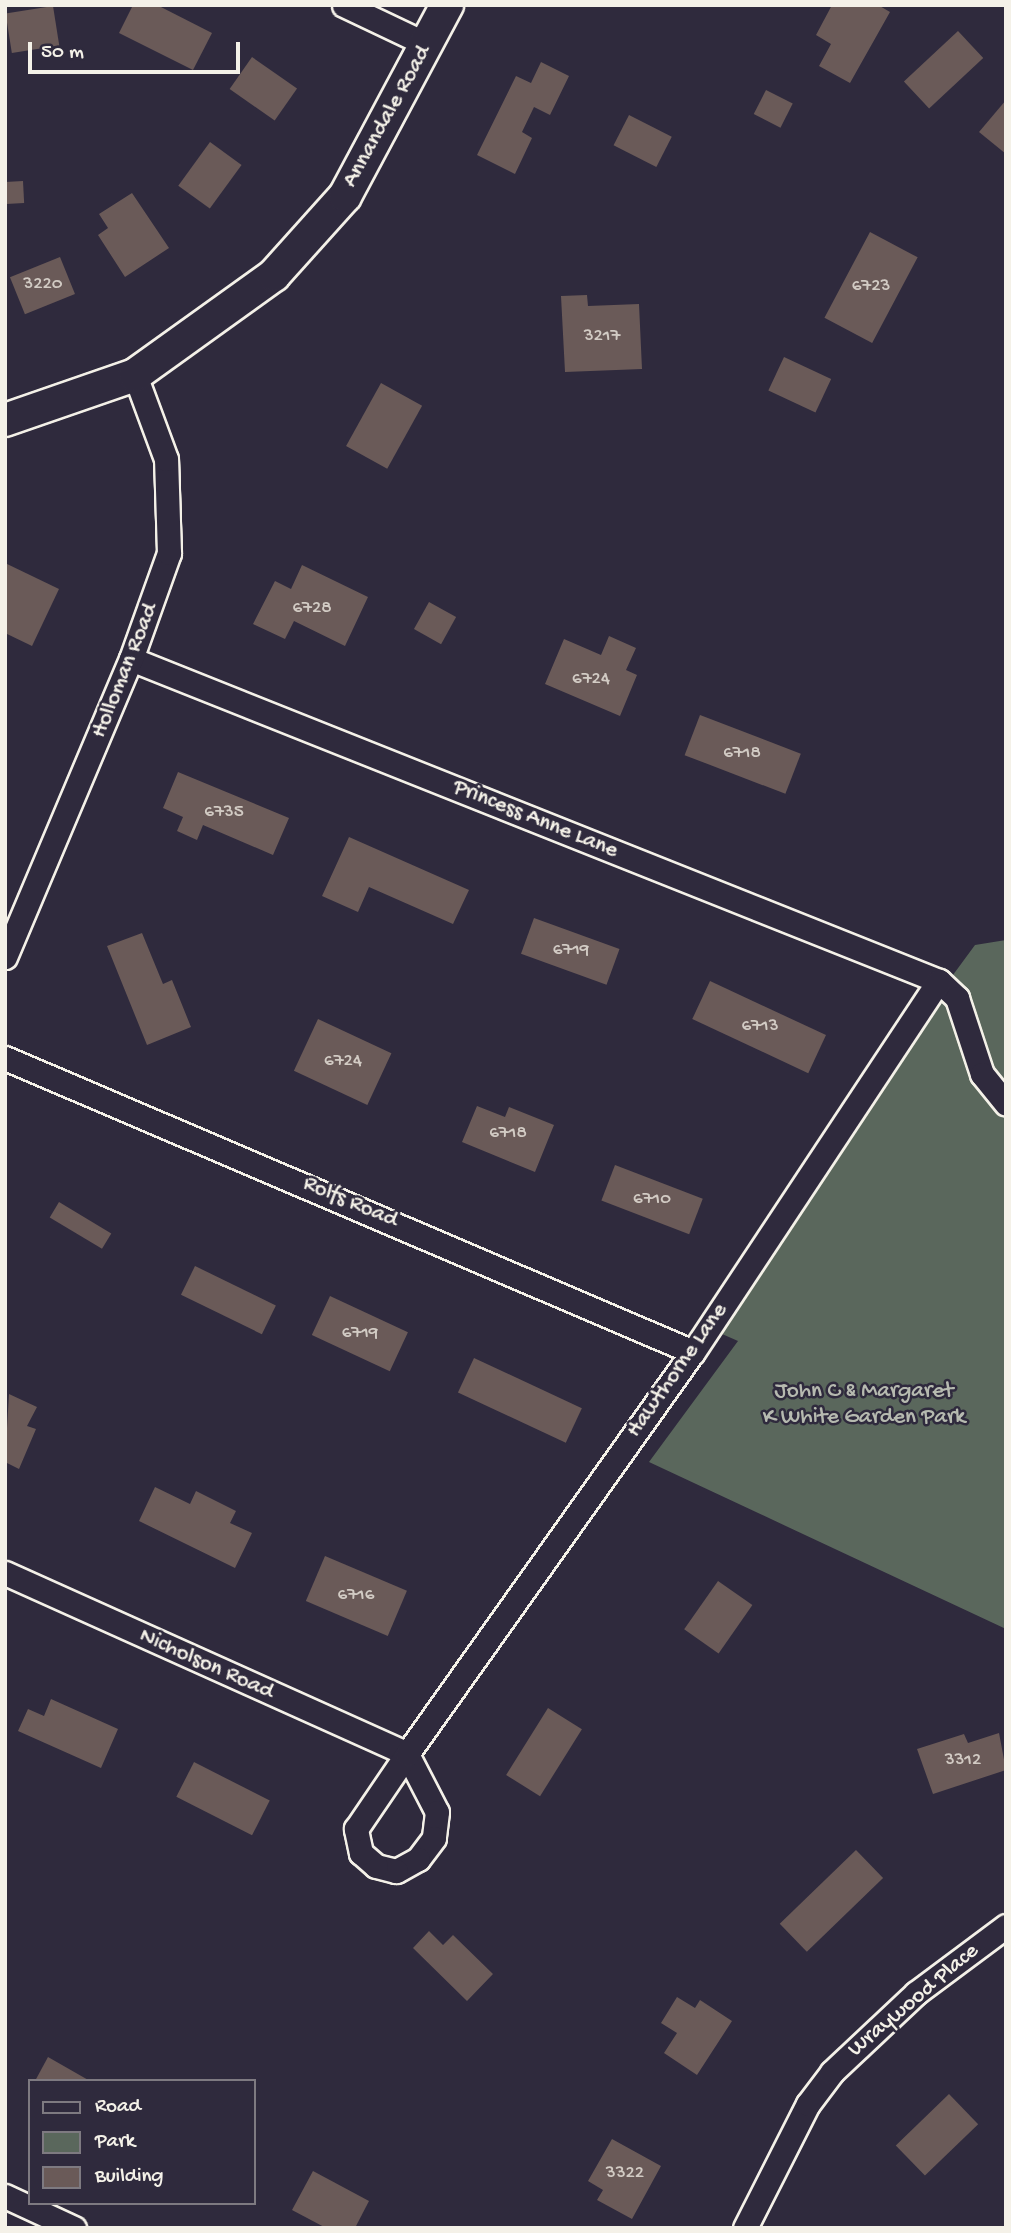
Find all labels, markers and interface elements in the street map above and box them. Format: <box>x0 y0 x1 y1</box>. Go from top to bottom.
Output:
scale bar <box>32 28 243 72</box>
text: 50 m <box>41 41 84 66</box>
street label: Annandale Road <box>338 41 438 193</box>
house number: 3220 <box>23 274 63 296</box>
house number: 6723 <box>852 276 890 298</box>
house number: 3217 <box>584 326 620 348</box>
house number: 6728 <box>292 598 332 620</box>
street label: Holloman Road <box>86 600 166 742</box>
house number: 6724 <box>572 669 610 691</box>
house number: 6718 <box>723 743 761 765</box>
street label: Princess Anne Lane <box>448 774 622 866</box>
house number: 6735 <box>204 802 244 824</box>
house number: 6719 <box>553 940 589 962</box>
house number: 6713 <box>741 1016 779 1038</box>
house number: 6724 <box>324 1051 362 1073</box>
house number: 6718 <box>489 1123 527 1145</box>
street label: Rolfs Road <box>298 1171 402 1235</box>
house number: 6710 <box>633 1189 671 1211</box>
street label: Hawthorne Lane <box>621 1298 735 1444</box>
house number: 6719 <box>342 1323 378 1345</box>
park label: John C & Margaret K White Garden Park <box>763 1378 965 1432</box>
house number: 6716 <box>338 1585 374 1607</box>
street label: Nicholson Road <box>135 1623 277 1707</box>
house number: 3312 <box>945 1750 981 1772</box>
street label: Wraywood Place <box>843 1938 985 2064</box>
legend <box>28 2079 256 2205</box>
text: Road <box>95 2095 141 2120</box>
text: Park <box>95 2130 135 2155</box>
house number: 3322 <box>606 2163 644 2185</box>
text: Building <box>95 2165 164 2190</box>

